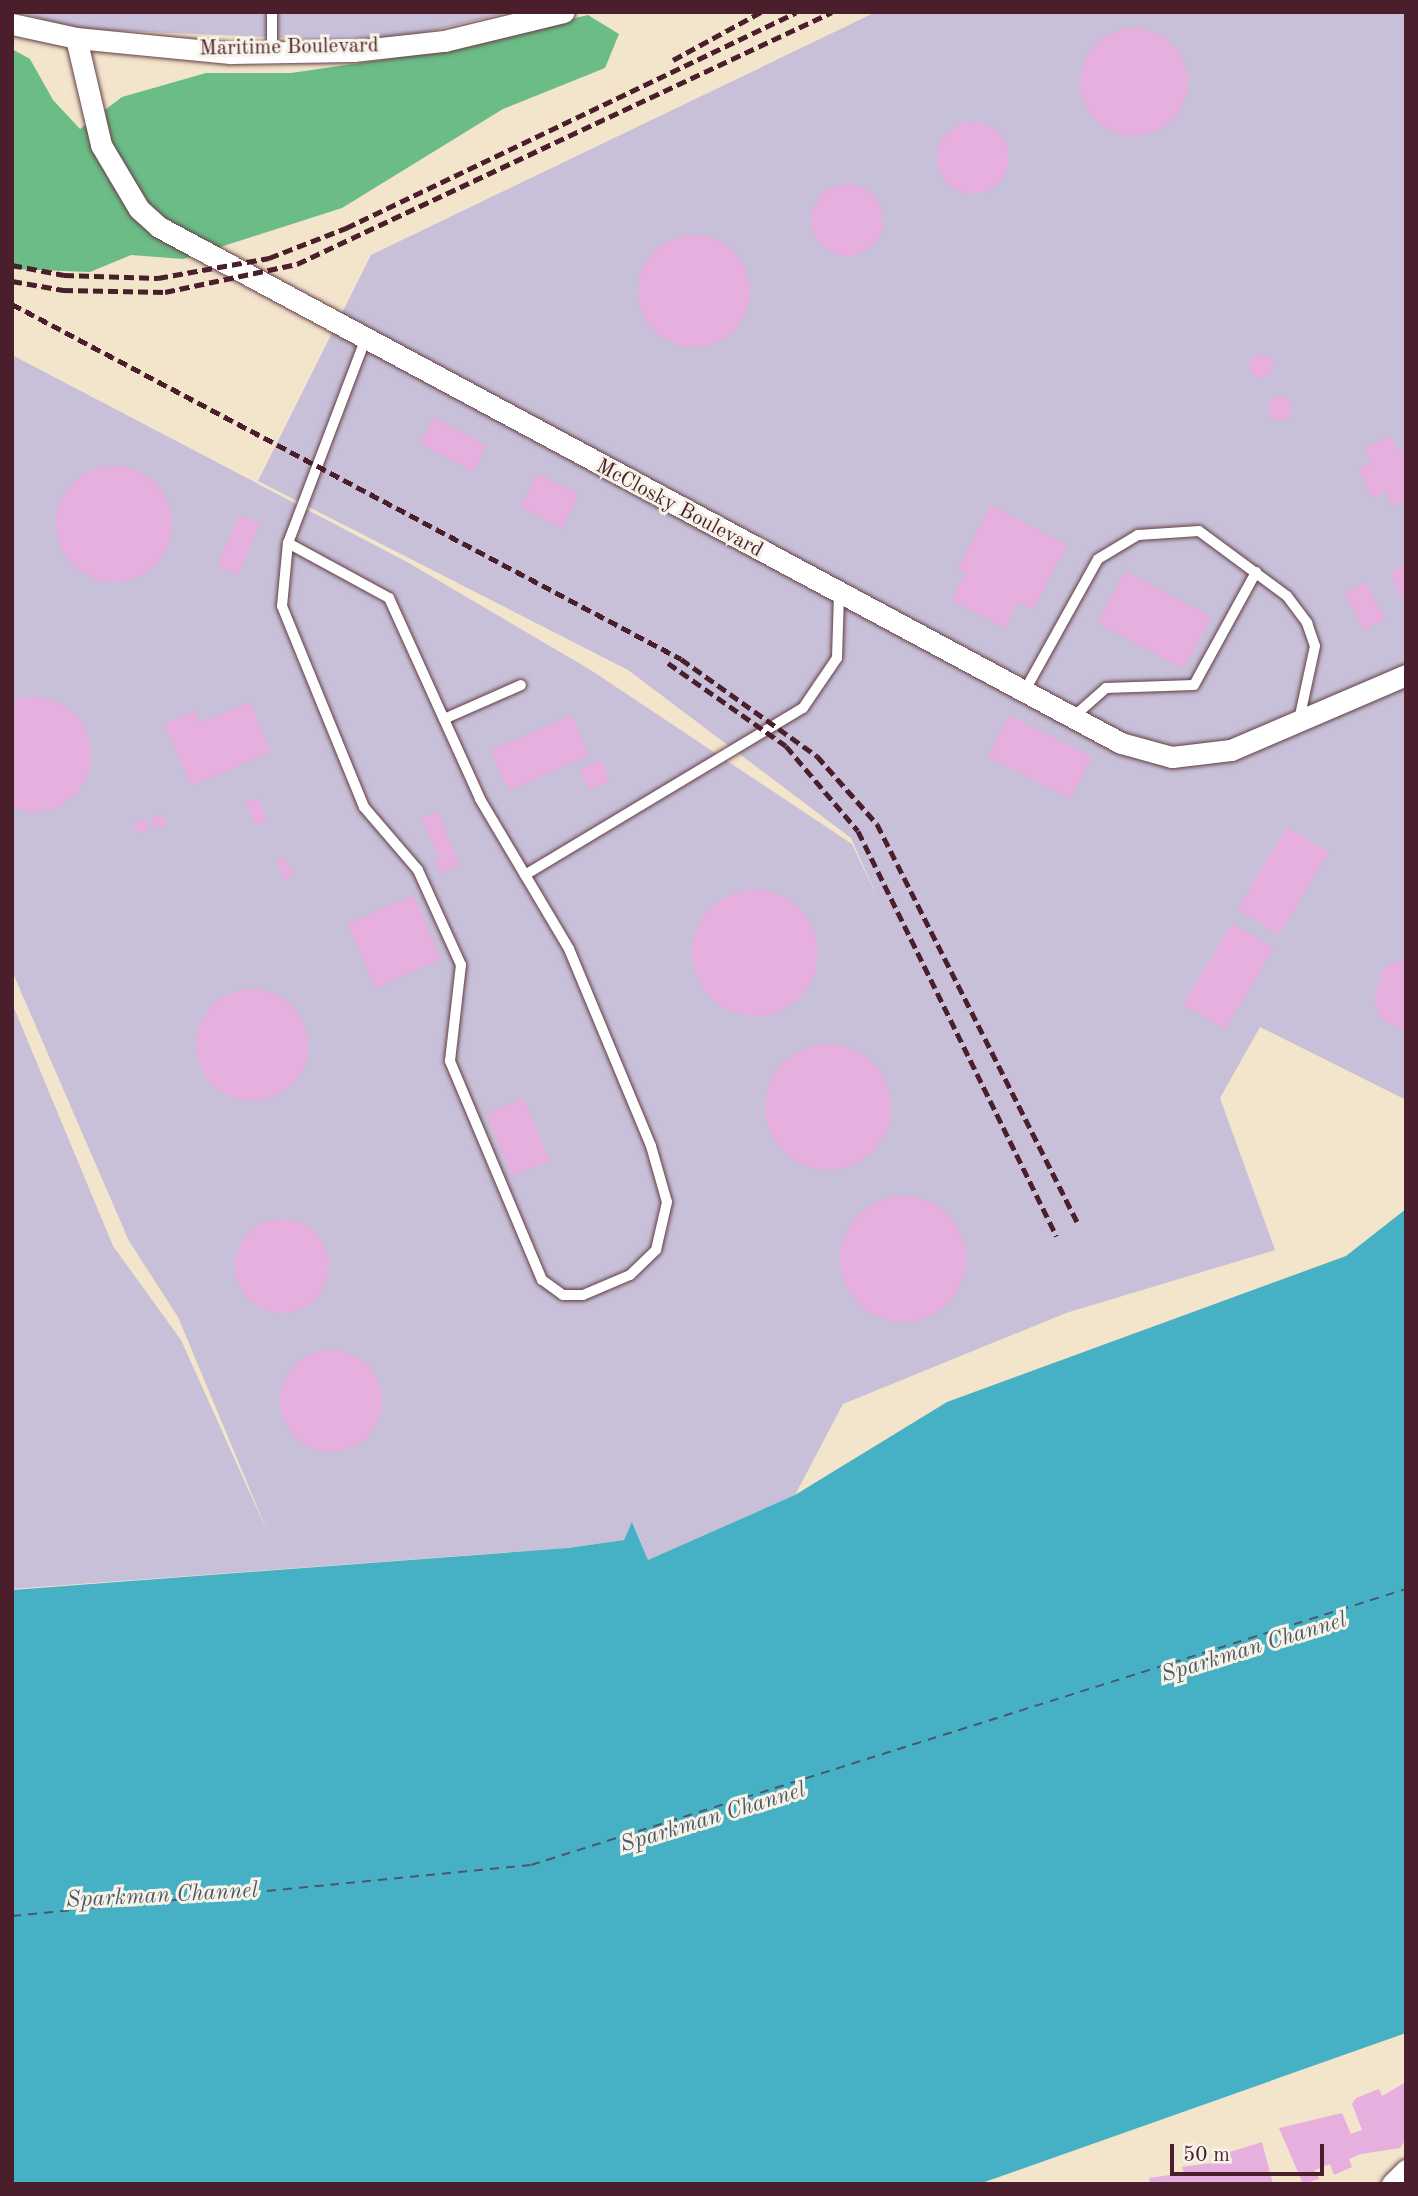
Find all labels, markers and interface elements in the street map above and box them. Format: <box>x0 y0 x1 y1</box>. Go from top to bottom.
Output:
street label: Maritime Boulevard <box>199 34 379 62</box>
street label: McClosky Boulevard <box>591 454 767 564</box>
water label: Sparkman Channel <box>1158 1607 1350 1689</box>
water label: Sparkman Channel <box>617 1777 809 1859</box>
water label: Sparkman Channel <box>65 1877 259 1915</box>
scale bar <box>1173 2130 1327 2174</box>
text: 50 m <box>1183 2145 1230 2166</box>

